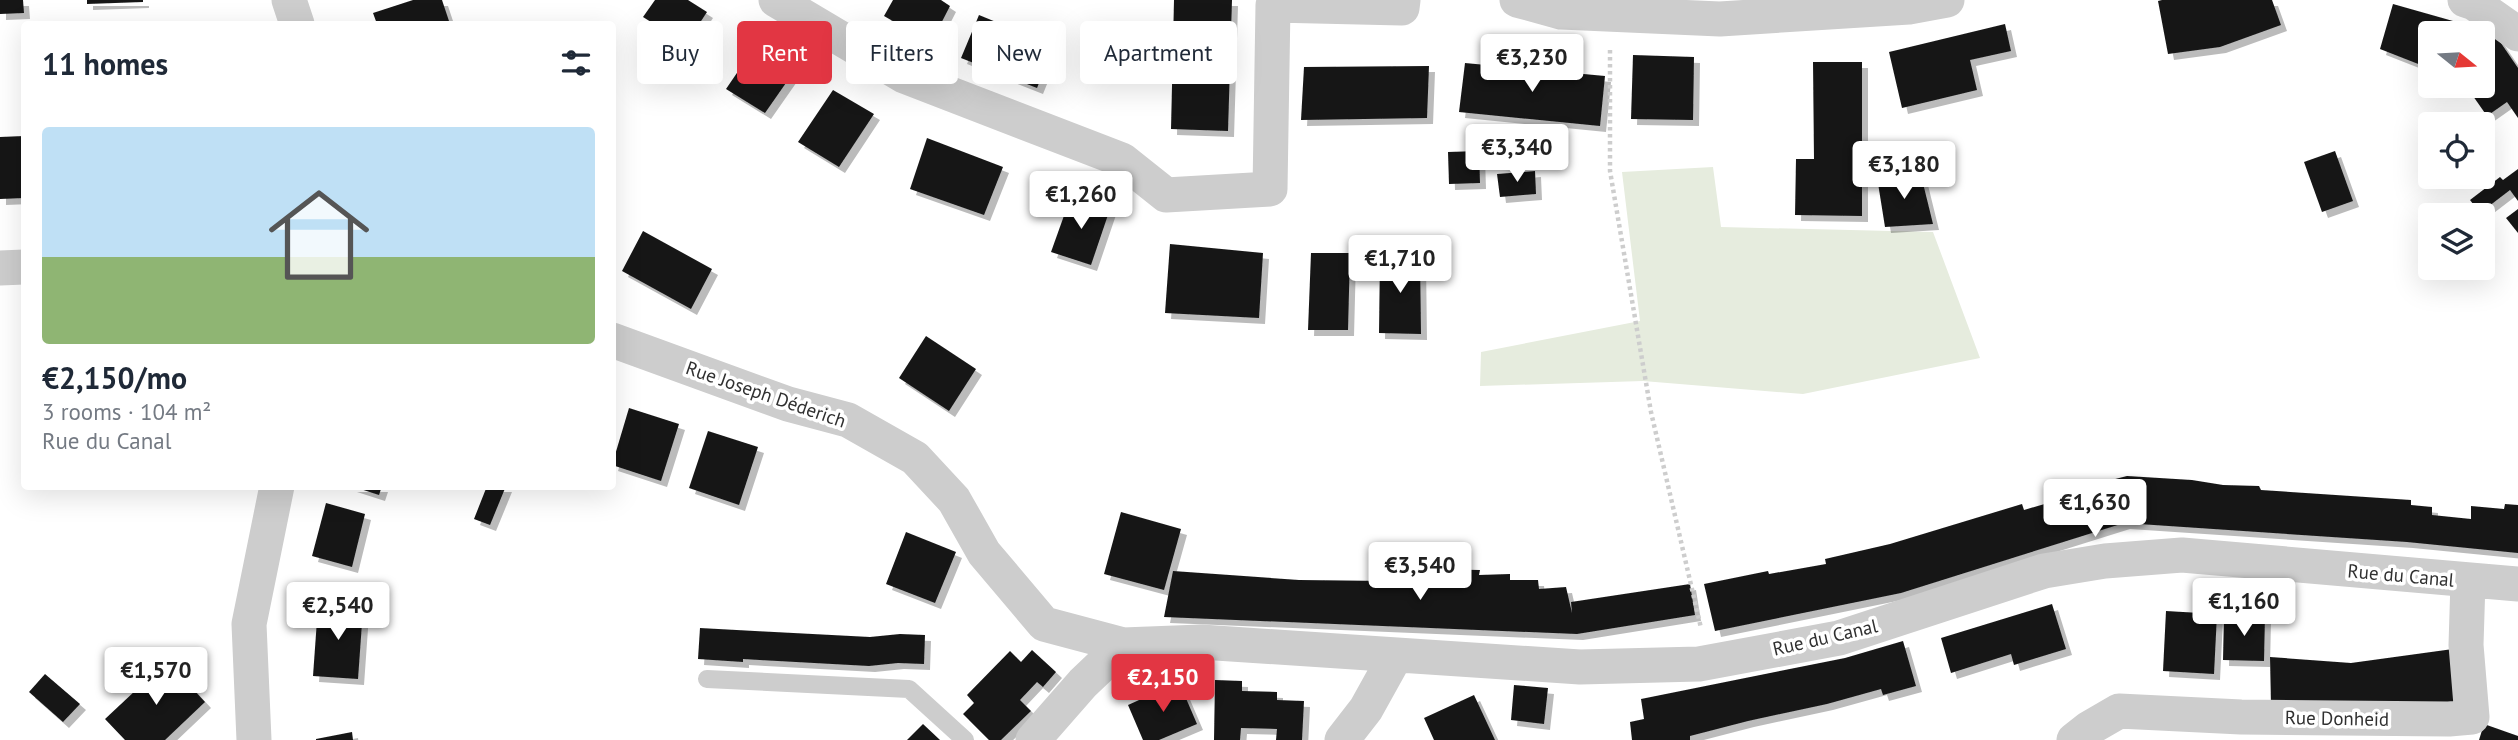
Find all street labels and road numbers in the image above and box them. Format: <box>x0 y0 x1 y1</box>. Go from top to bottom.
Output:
street label: Rue Joseph Déderich <box>683 355 849 433</box>
street label: Rue du Canal <box>2347 558 2456 592</box>
street label: Rue du Canal <box>1770 613 1880 661</box>
street label: Rue Donheid <box>2285 705 2389 731</box>

